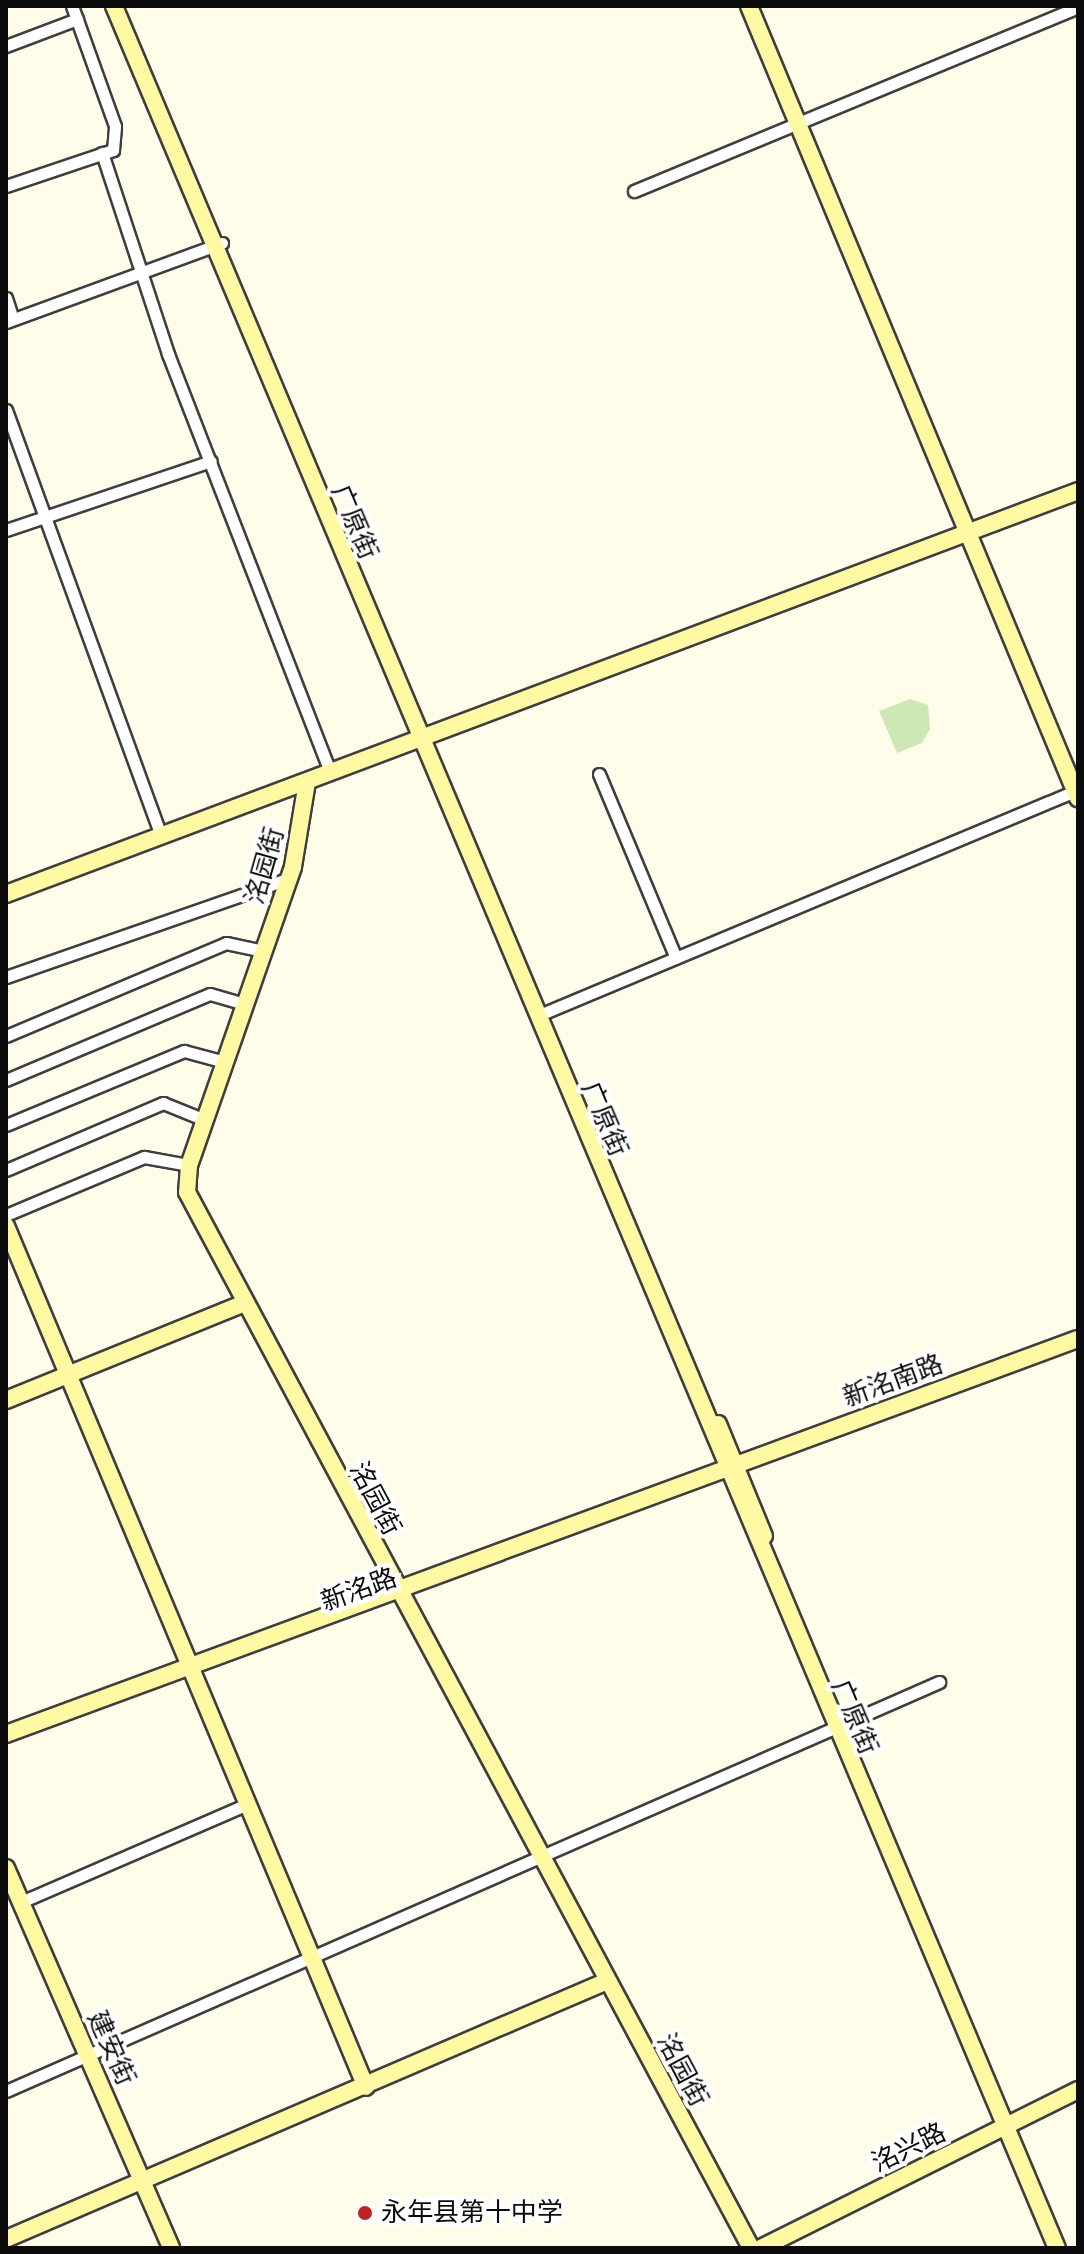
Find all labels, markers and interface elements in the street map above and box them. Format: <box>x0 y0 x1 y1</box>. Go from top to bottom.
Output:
street label: 广原街 <box>324 480 384 564</box>
street label: 洺园街 <box>239 824 291 908</box>
street label: 广原街 <box>574 1077 634 1161</box>
street label: 新洺南路 <box>839 1349 947 1413</box>
street label: 洺园街 <box>343 1457 407 1541</box>
street label: 新洺路 <box>317 1562 401 1618</box>
street label: 广原街 <box>824 1675 884 1759</box>
street label: 建安街 <box>81 2006 141 2090</box>
street label: 洺园街 <box>650 2028 714 2112</box>
street label: 洺兴路 <box>867 2117 951 2179</box>
place label: 永年县第十中学 <box>381 2197 563 2229</box>
marker: 永年县第十中学 <box>356 2204 374 2222</box>

